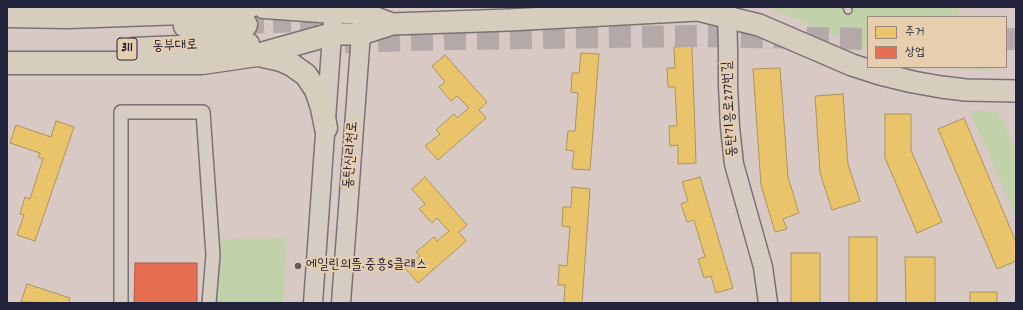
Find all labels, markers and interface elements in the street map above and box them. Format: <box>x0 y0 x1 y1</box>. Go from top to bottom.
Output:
legend <box>867 16 1007 68</box>
text: 주거 <box>905 24 924 41</box>
road number: 311 <box>117 38 137 60</box>
street label: 동부대로 <box>152 38 198 56</box>
text: 상업 <box>905 44 924 61</box>
street label: 동탄기흥로277번길 <box>720 61 742 157</box>
street label: 동탄신리천로 <box>341 121 363 189</box>
place label: 에일린의뜰.중흥S클래스 <box>306 258 427 274</box>
marker: 에일린의뜰.중흥S클래스 <box>293 261 303 271</box>

